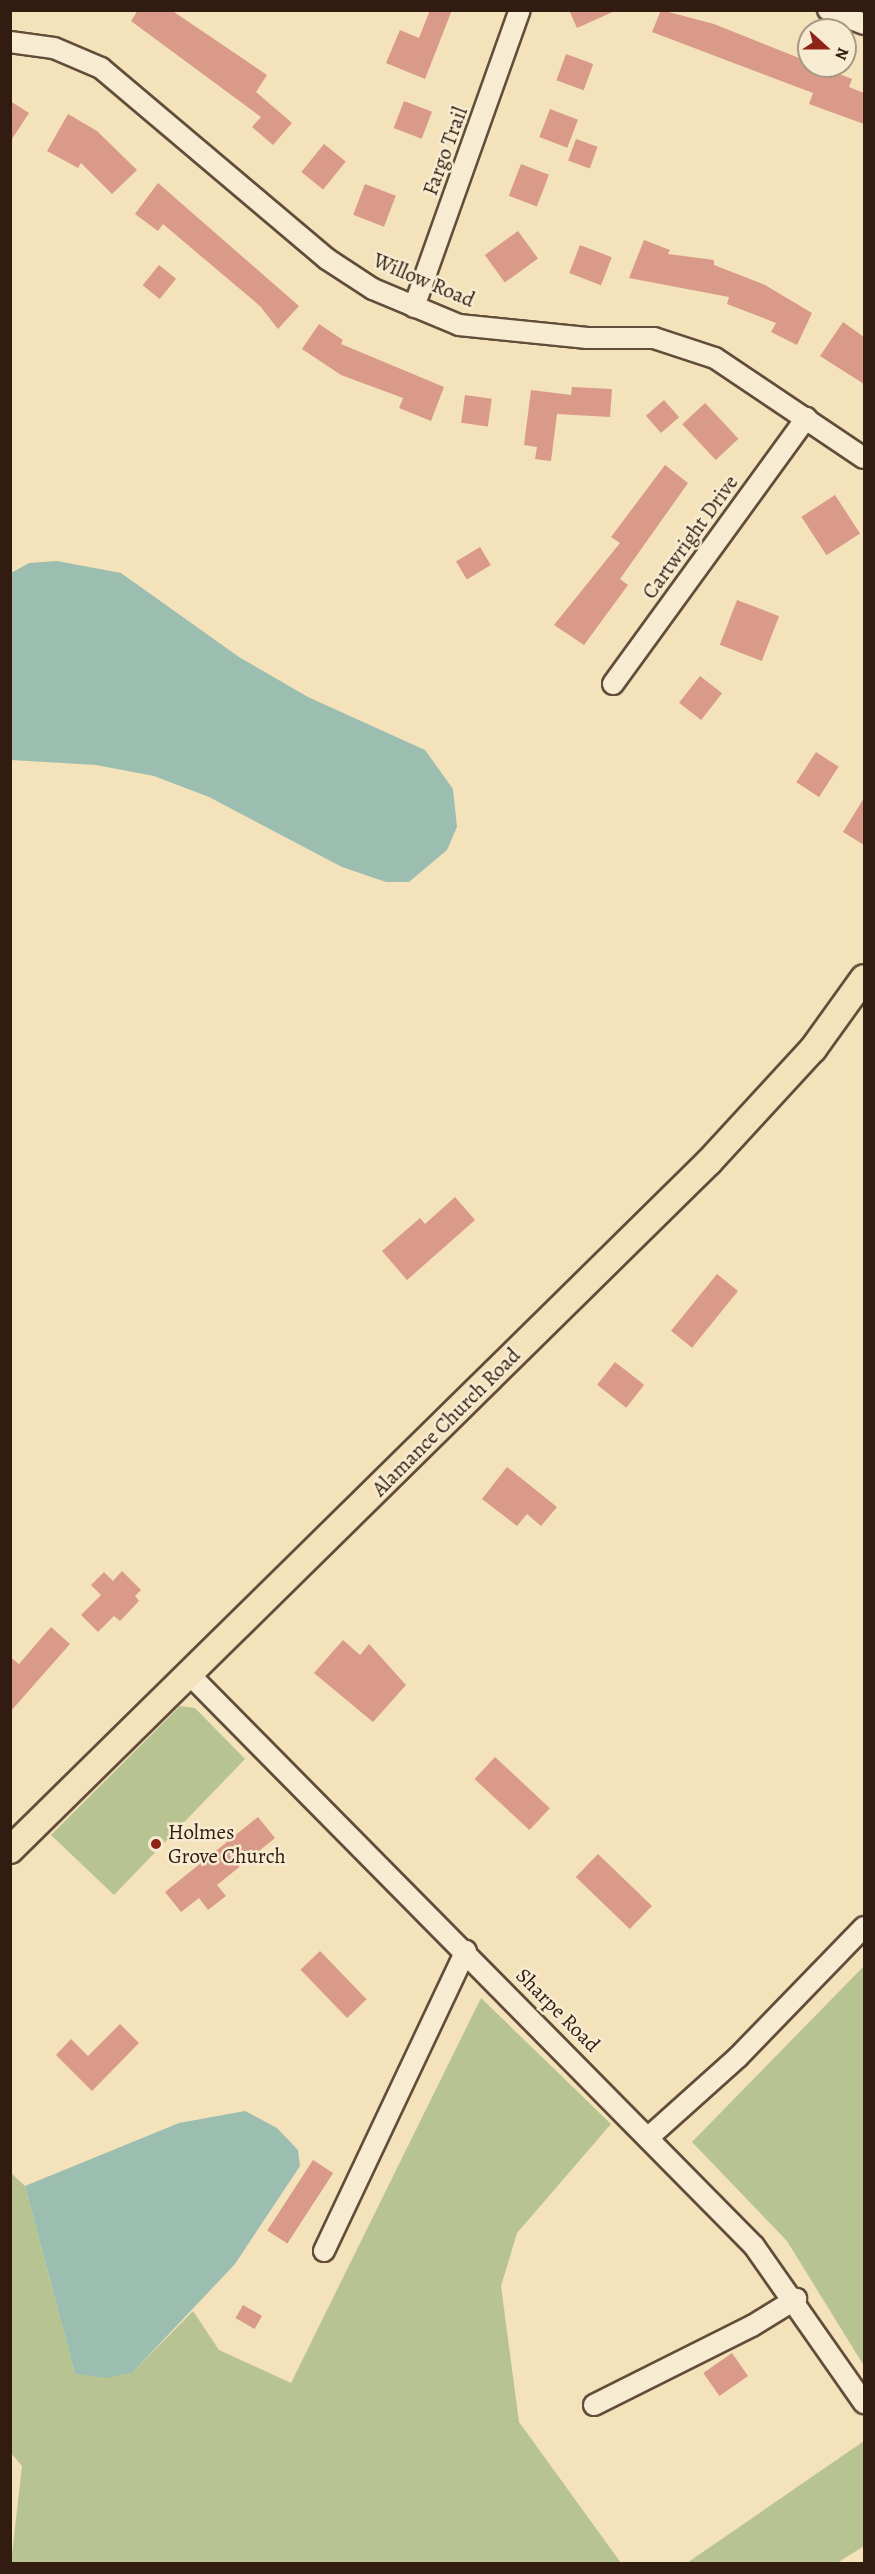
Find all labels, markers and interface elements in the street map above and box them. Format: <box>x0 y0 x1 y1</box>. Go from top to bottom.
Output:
north arrow <box>797 18 857 78</box>
text: N <box>830 44 854 63</box>
street label: Fargo Trail <box>417 103 473 199</box>
street label: Willow Road <box>370 247 478 313</box>
street label: Cartwright Drive <box>637 470 743 604</box>
street label: Alamance Church Road <box>367 1343 525 1501</box>
place label: Holmes Grove Church <box>168 1819 286 1869</box>
marker: Holmes Grove Church <box>149 1837 163 1851</box>
street label: Sharpe Road <box>511 1963 605 2057</box>

